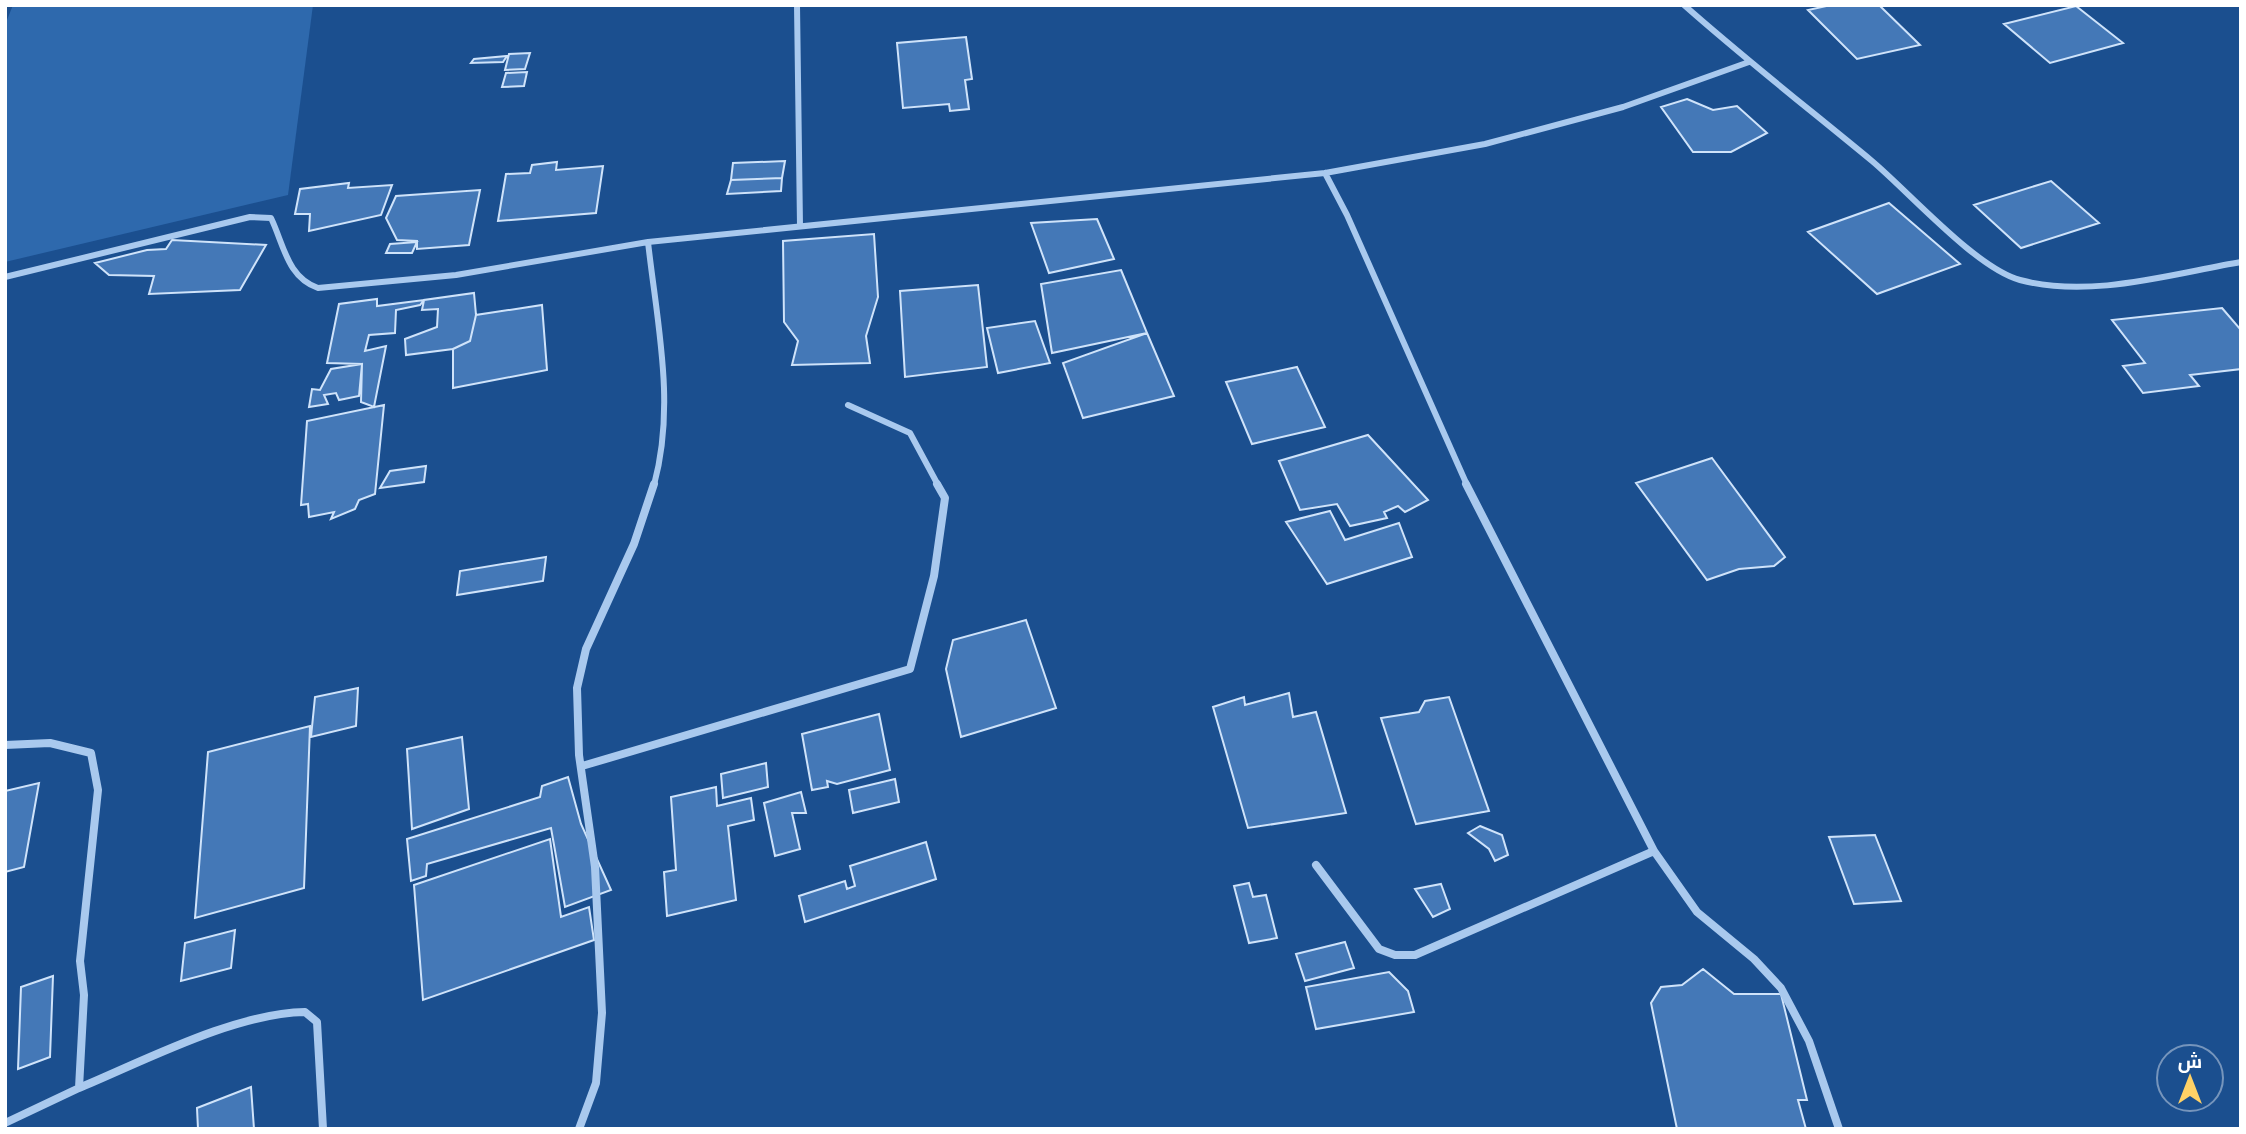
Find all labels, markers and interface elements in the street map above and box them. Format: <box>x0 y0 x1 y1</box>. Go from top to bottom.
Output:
north arrow <box>2155 1043 2225 1113</box>
text: ش <box>2178 1050 2202 1073</box>

